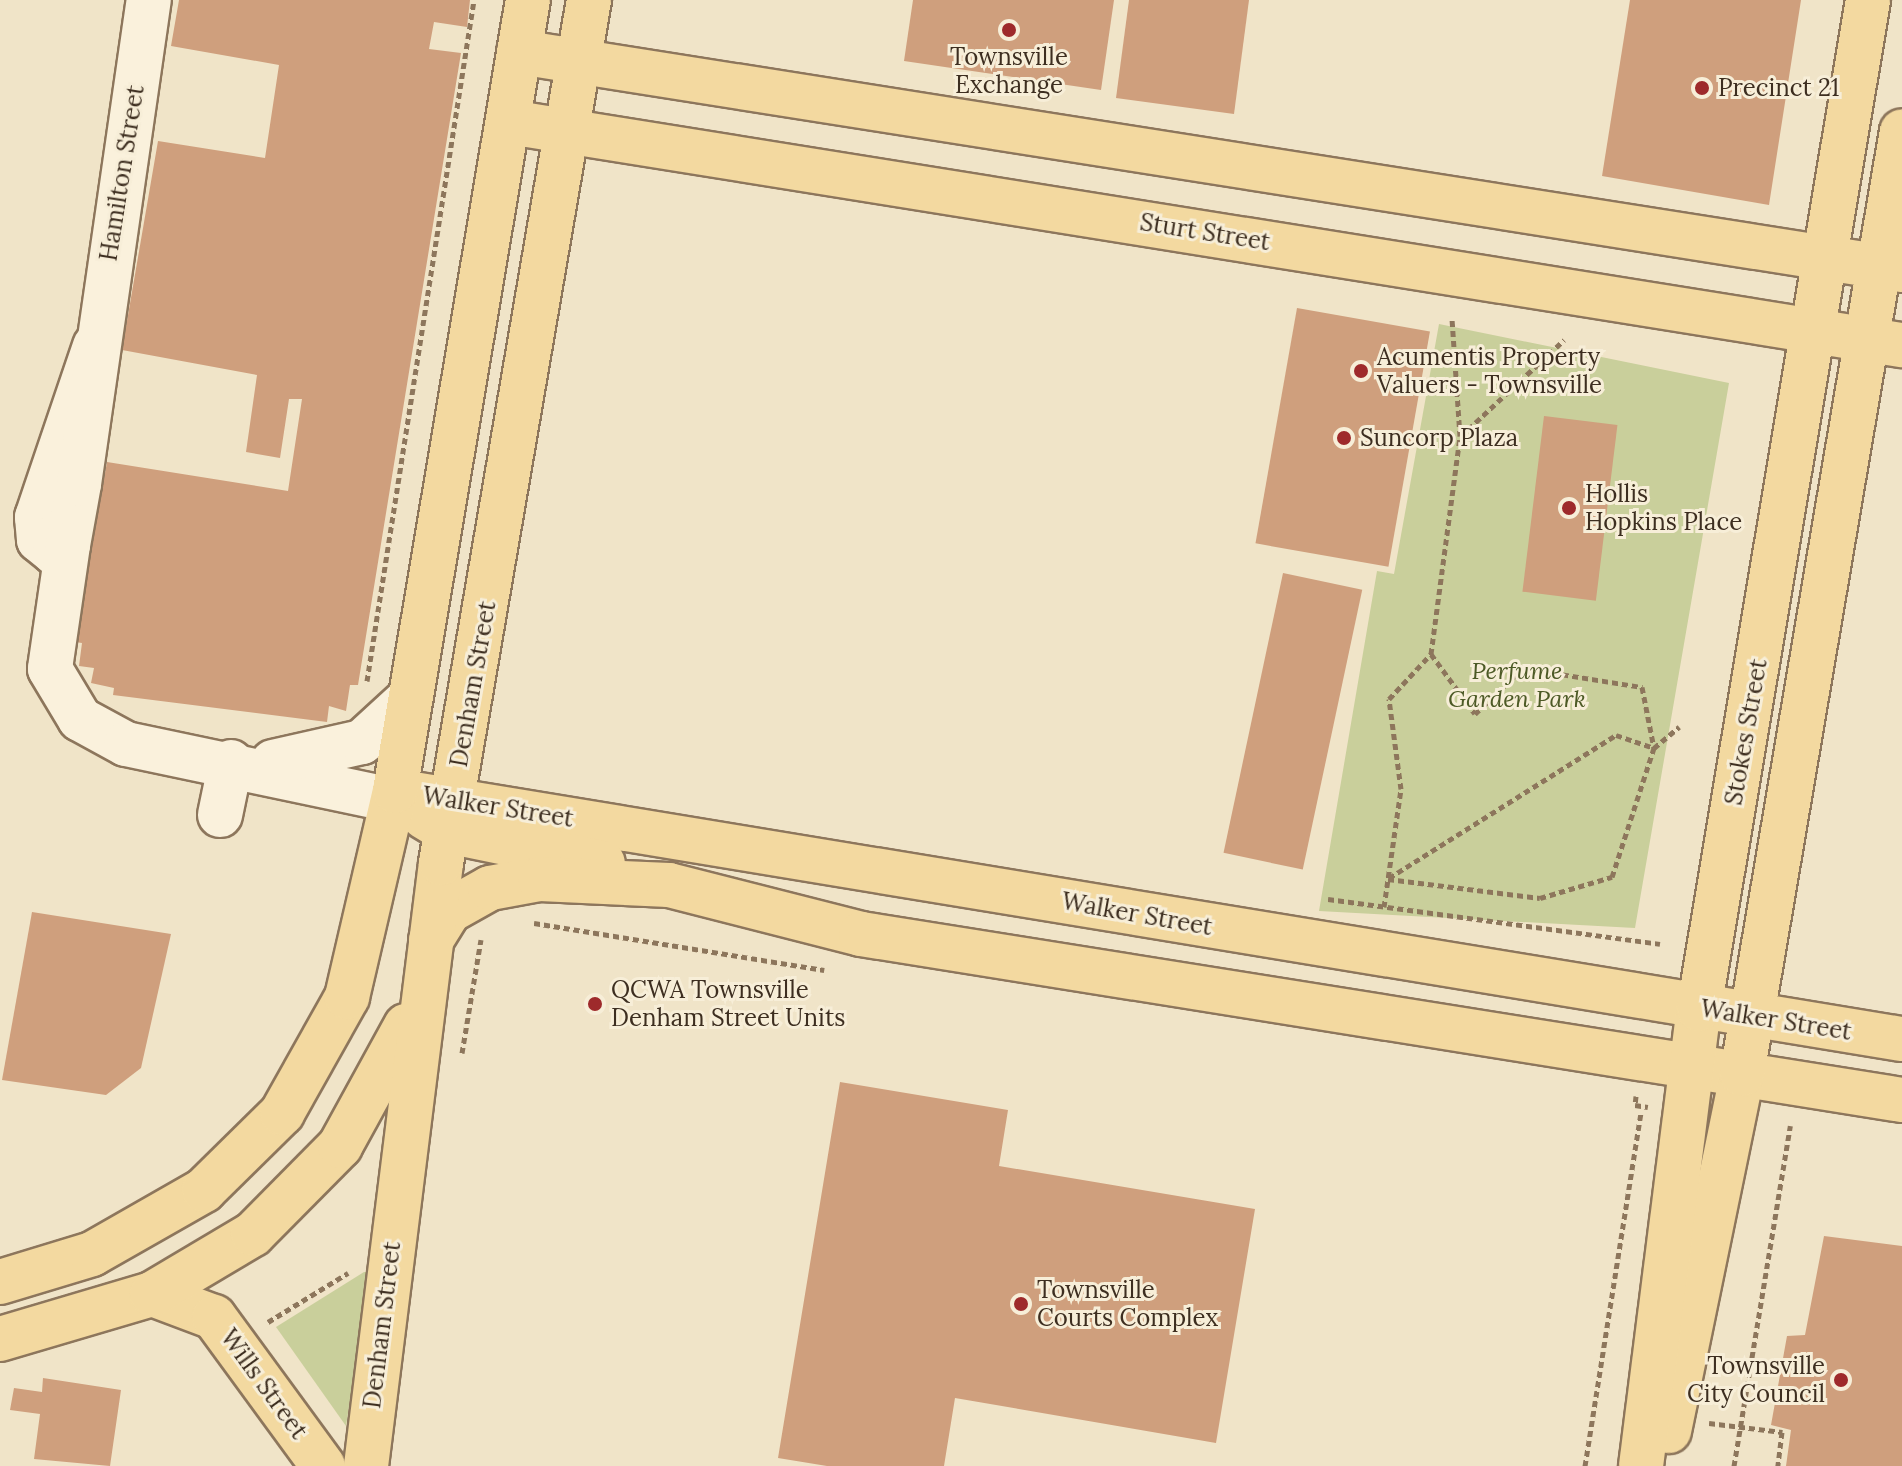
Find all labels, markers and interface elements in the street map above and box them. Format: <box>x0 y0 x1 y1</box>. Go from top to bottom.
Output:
marker: Townsville Exchange <box>1000 21 1018 39</box>
place label: Townsville Exchange <box>950 43 1068 99</box>
place label: Precinct 21 <box>1718 74 1840 102</box>
marker: Precinct 21 <box>1693 79 1711 97</box>
street label: Hamilton Street <box>94 83 150 263</box>
street label: Sturt Street <box>1138 208 1272 256</box>
place label: Acumentis Property Valuers - Townsville <box>1377 343 1602 399</box>
marker: Acumentis Property Valuers - Townsville <box>1352 362 1370 380</box>
place label: Suncorp Plaza <box>1360 424 1518 452</box>
marker: Suncorp Plaza <box>1335 429 1353 447</box>
place label: Hollis Hopkins Place <box>1585 480 1742 536</box>
marker: Hollis Hopkins Place <box>1560 499 1578 517</box>
street label: Denham Street <box>444 599 502 769</box>
park label: Perfume Garden Park <box>1448 657 1586 713</box>
street label: Stokes Street <box>1719 657 1773 807</box>
street label: Walker Street <box>421 781 575 833</box>
street label: Walker Street <box>1059 887 1215 941</box>
place label: QCWA Townsville Denham Street Units <box>611 976 845 1032</box>
street label: Walker Street <box>1699 994 1853 1046</box>
marker: QCWA Townsville Denham Street Units <box>586 995 604 1013</box>
street label: Denham Street <box>357 1240 407 1410</box>
place label: Townsville Courts Complex <box>1037 1276 1218 1332</box>
marker: Townsville Courts Complex <box>1012 1295 1030 1313</box>
street label: Wills Street <box>215 1323 313 1445</box>
place label: Townsville City Council <box>1687 1352 1825 1408</box>
marker: Townsville City Council <box>1832 1371 1850 1389</box>

